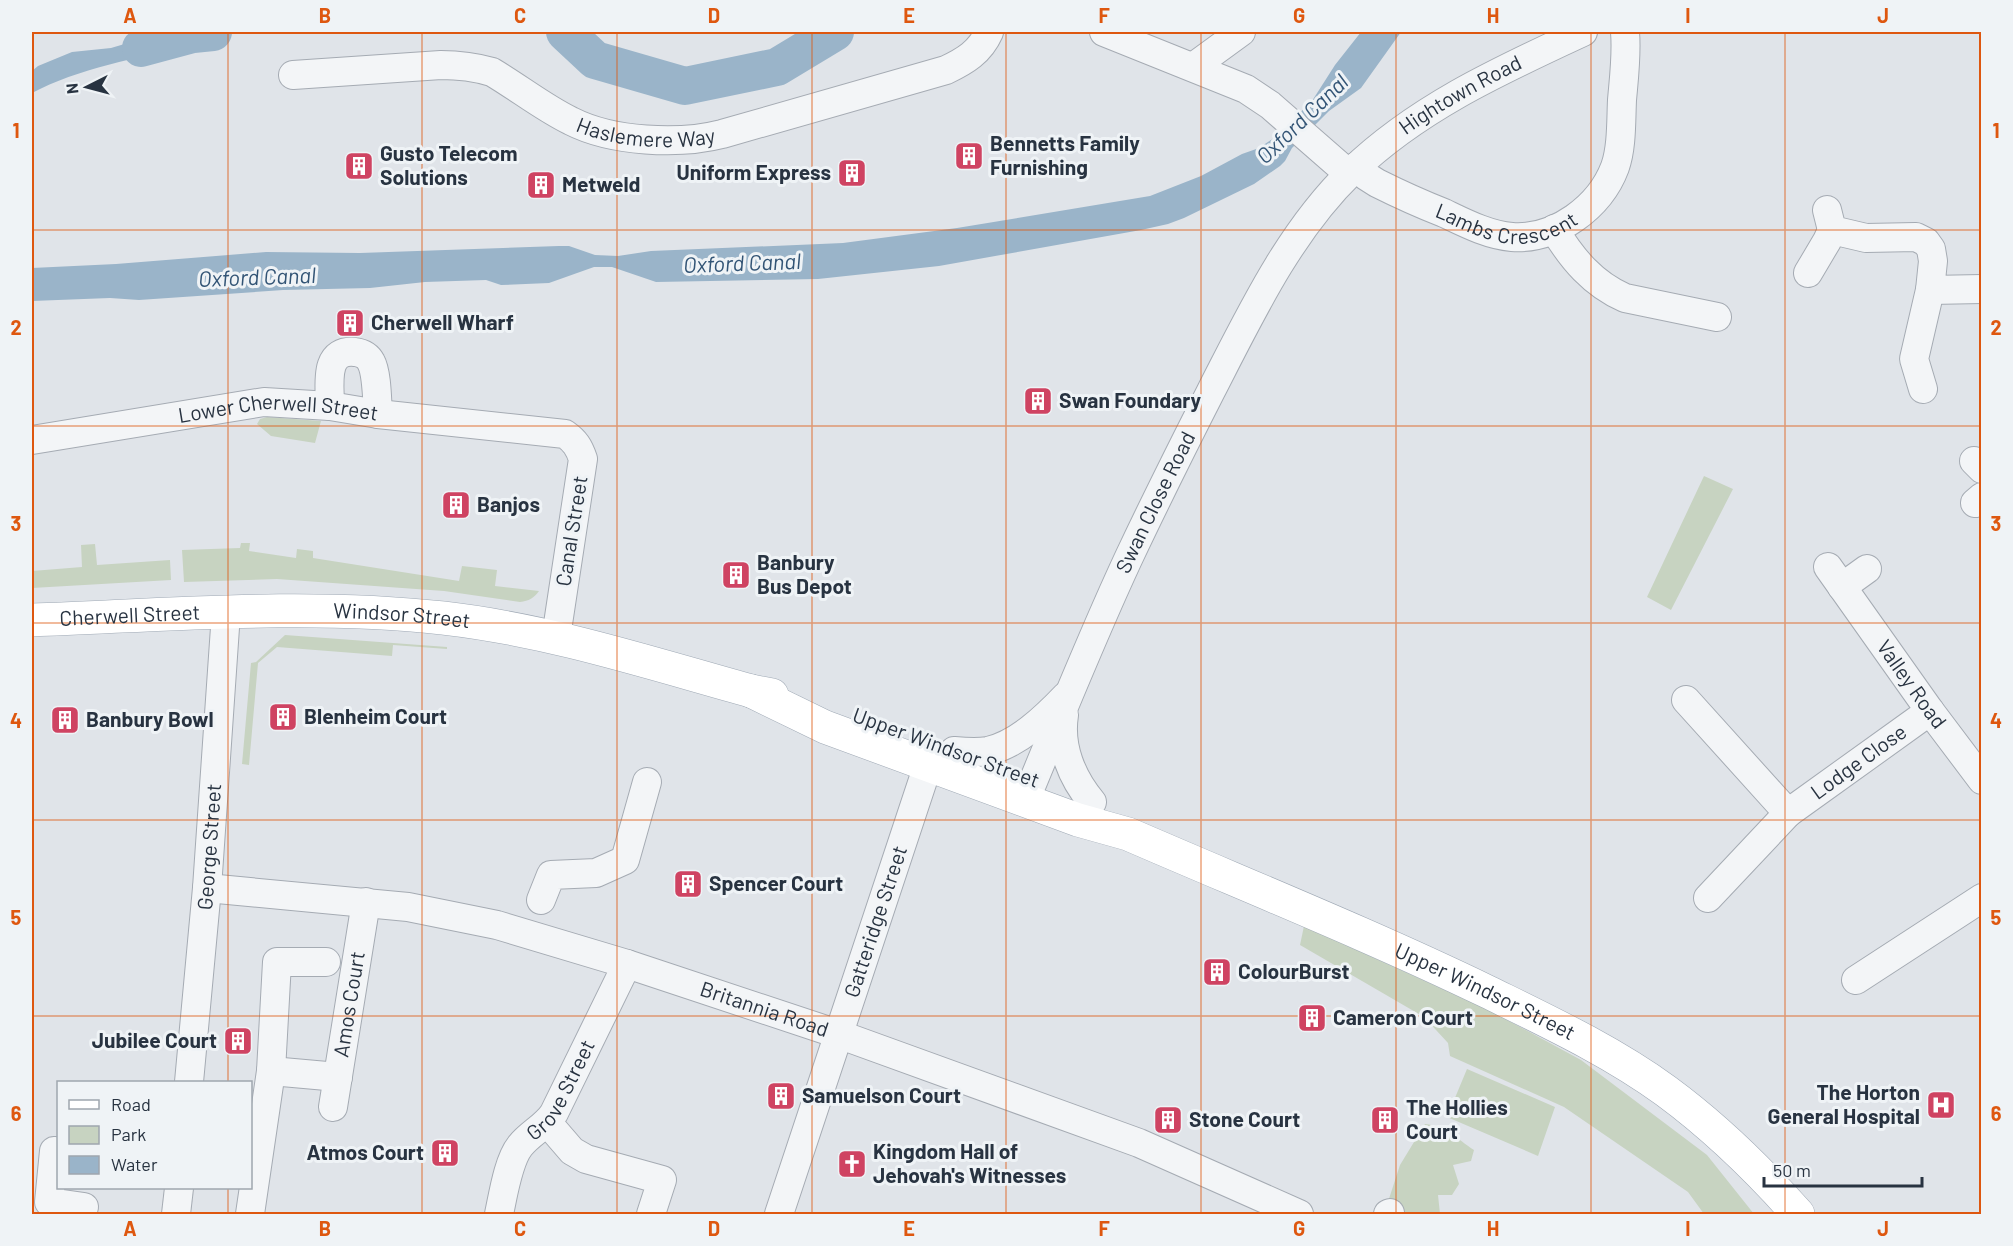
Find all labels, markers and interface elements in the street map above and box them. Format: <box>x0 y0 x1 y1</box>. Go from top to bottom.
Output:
text: A <box>123 3 137 27</box>
text: B <box>319 3 331 27</box>
text: C <box>514 3 526 27</box>
text: D <box>708 3 720 27</box>
text: E <box>903 3 915 27</box>
text: F <box>1098 3 1110 27</box>
text: G <box>1293 3 1305 27</box>
text: H <box>1487 3 1499 27</box>
text: I <box>1685 3 1691 27</box>
text: J <box>1877 3 1889 27</box>
street label: Hightown Road <box>1394 49 1525 139</box>
north arrow <box>57 57 117 117</box>
water label: Oxford Canal <box>1250 68 1353 169</box>
text: N <box>62 82 82 95</box>
street label: Haslemere Way <box>573 111 717 151</box>
text: 1 <box>12 118 20 142</box>
text: 1 <box>1992 118 2000 142</box>
place label: Bennetts Family Furnishing <box>990 130 1140 179</box>
place label: Gusto Telecom Solutions <box>380 140 518 189</box>
building icon: Bennetts Family Furnishing <box>953 140 985 172</box>
building icon: Gusto Telecom Solutions <box>343 150 375 182</box>
building icon: Uniform Express <box>836 157 868 189</box>
place label: Uniform Express <box>676 159 831 184</box>
building icon: Metweld <box>525 169 557 201</box>
place label: Metweld <box>562 171 640 196</box>
street label: Lambs Crescent <box>1432 197 1582 248</box>
water label: Oxford Canal <box>683 247 801 277</box>
water label: Oxford Canal <box>198 261 316 291</box>
building icon: Cherwell Wharf <box>334 307 366 339</box>
place label: Cherwell Wharf <box>371 309 514 334</box>
text: 2 <box>10 315 22 339</box>
text: 2 <box>1990 315 2002 339</box>
building icon: Swan Foundary <box>1022 385 1054 417</box>
place label: Swan Foundary <box>1059 387 1202 412</box>
street label: Lower Cherwell Street <box>176 388 380 427</box>
street label: Swan Close Road <box>1109 427 1199 577</box>
street label: Canal Street <box>549 474 592 588</box>
building icon: Banjos <box>440 489 472 521</box>
place label: Banjos <box>477 491 540 516</box>
text: 3 <box>11 511 21 535</box>
text: 3 <box>1991 511 2001 535</box>
place label: Banbury Bus Depot <box>757 549 852 598</box>
building icon: Banbury Bus Depot <box>720 559 752 591</box>
street label: Windsor Street <box>333 597 472 632</box>
street label: Cherwell Street <box>59 599 201 630</box>
street label: Valley Road <box>1872 634 1953 733</box>
building icon: Blenheim Court <box>267 701 299 733</box>
street label: Upper Windsor Street <box>850 701 1043 792</box>
place label: Blenheim Court <box>304 703 447 728</box>
building icon: Banbury Bowl <box>49 704 81 736</box>
place label: Banbury Bowl <box>86 706 214 731</box>
text: 4 <box>10 708 22 732</box>
text: 4 <box>1990 708 2002 732</box>
street label: Lodge Close <box>1805 718 1911 804</box>
street label: George Street <box>191 783 225 911</box>
street label: Gatteridge Street <box>838 842 911 1000</box>
building icon: Spencer Court <box>672 868 704 900</box>
place label: Spencer Court <box>709 870 843 895</box>
text: 5 <box>11 905 22 929</box>
text: 5 <box>1991 905 2002 929</box>
street label: Upper Windsor Street <box>1391 937 1580 1044</box>
street label: Amos Court <box>327 949 369 1059</box>
building icon: ColourBurst <box>1201 956 1233 988</box>
place label: ColourBurst <box>1238 958 1349 983</box>
street label: Britannia Road <box>697 975 832 1041</box>
building icon: Cameron Court <box>1296 1002 1328 1034</box>
place label: Cameron Court <box>1333 1004 1473 1029</box>
building icon: Jubilee Court <box>222 1025 254 1057</box>
place label: Jubilee Court <box>92 1027 217 1052</box>
street label: Grove Street <box>521 1035 599 1145</box>
place label: The Horton General Hospital <box>1768 1079 1920 1128</box>
building icon: Samuelson Court <box>765 1080 797 1112</box>
legend <box>57 1081 252 1189</box>
place label: Samuelson Court <box>802 1082 961 1107</box>
hospital icon: The Horton General Hospital <box>1925 1089 1957 1121</box>
text: Road <box>111 1093 151 1115</box>
place label: The Hollies Court <box>1406 1094 1508 1143</box>
text: 6 <box>11 1101 22 1125</box>
text: 6 <box>1991 1101 2002 1125</box>
building icon: Stone Court <box>1152 1104 1184 1136</box>
building icon: The Hollies Court <box>1369 1104 1401 1136</box>
place label: Stone Court <box>1189 1106 1300 1131</box>
text: Park <box>111 1123 146 1145</box>
building icon: Atmos Court <box>429 1137 461 1169</box>
place label: Kingdom Hall of Jehovah's Witnesses <box>873 1138 1066 1187</box>
place label: Atmos Court <box>307 1139 424 1164</box>
church icon: Kingdom Hall of Jehovah's Witnesses <box>836 1148 868 1180</box>
scale bar <box>1764 1150 1922 1188</box>
text: Water <box>111 1153 158 1175</box>
text: 50 m <box>1773 1159 1811 1181</box>
text: A <box>123 1216 137 1240</box>
text: B <box>319 1216 331 1240</box>
text: C <box>514 1216 526 1240</box>
text: D <box>708 1216 720 1240</box>
text: E <box>903 1216 915 1240</box>
text: F <box>1098 1216 1110 1240</box>
text: G <box>1293 1216 1305 1240</box>
text: H <box>1487 1216 1499 1240</box>
text: I <box>1685 1216 1691 1240</box>
text: J <box>1877 1216 1889 1240</box>

